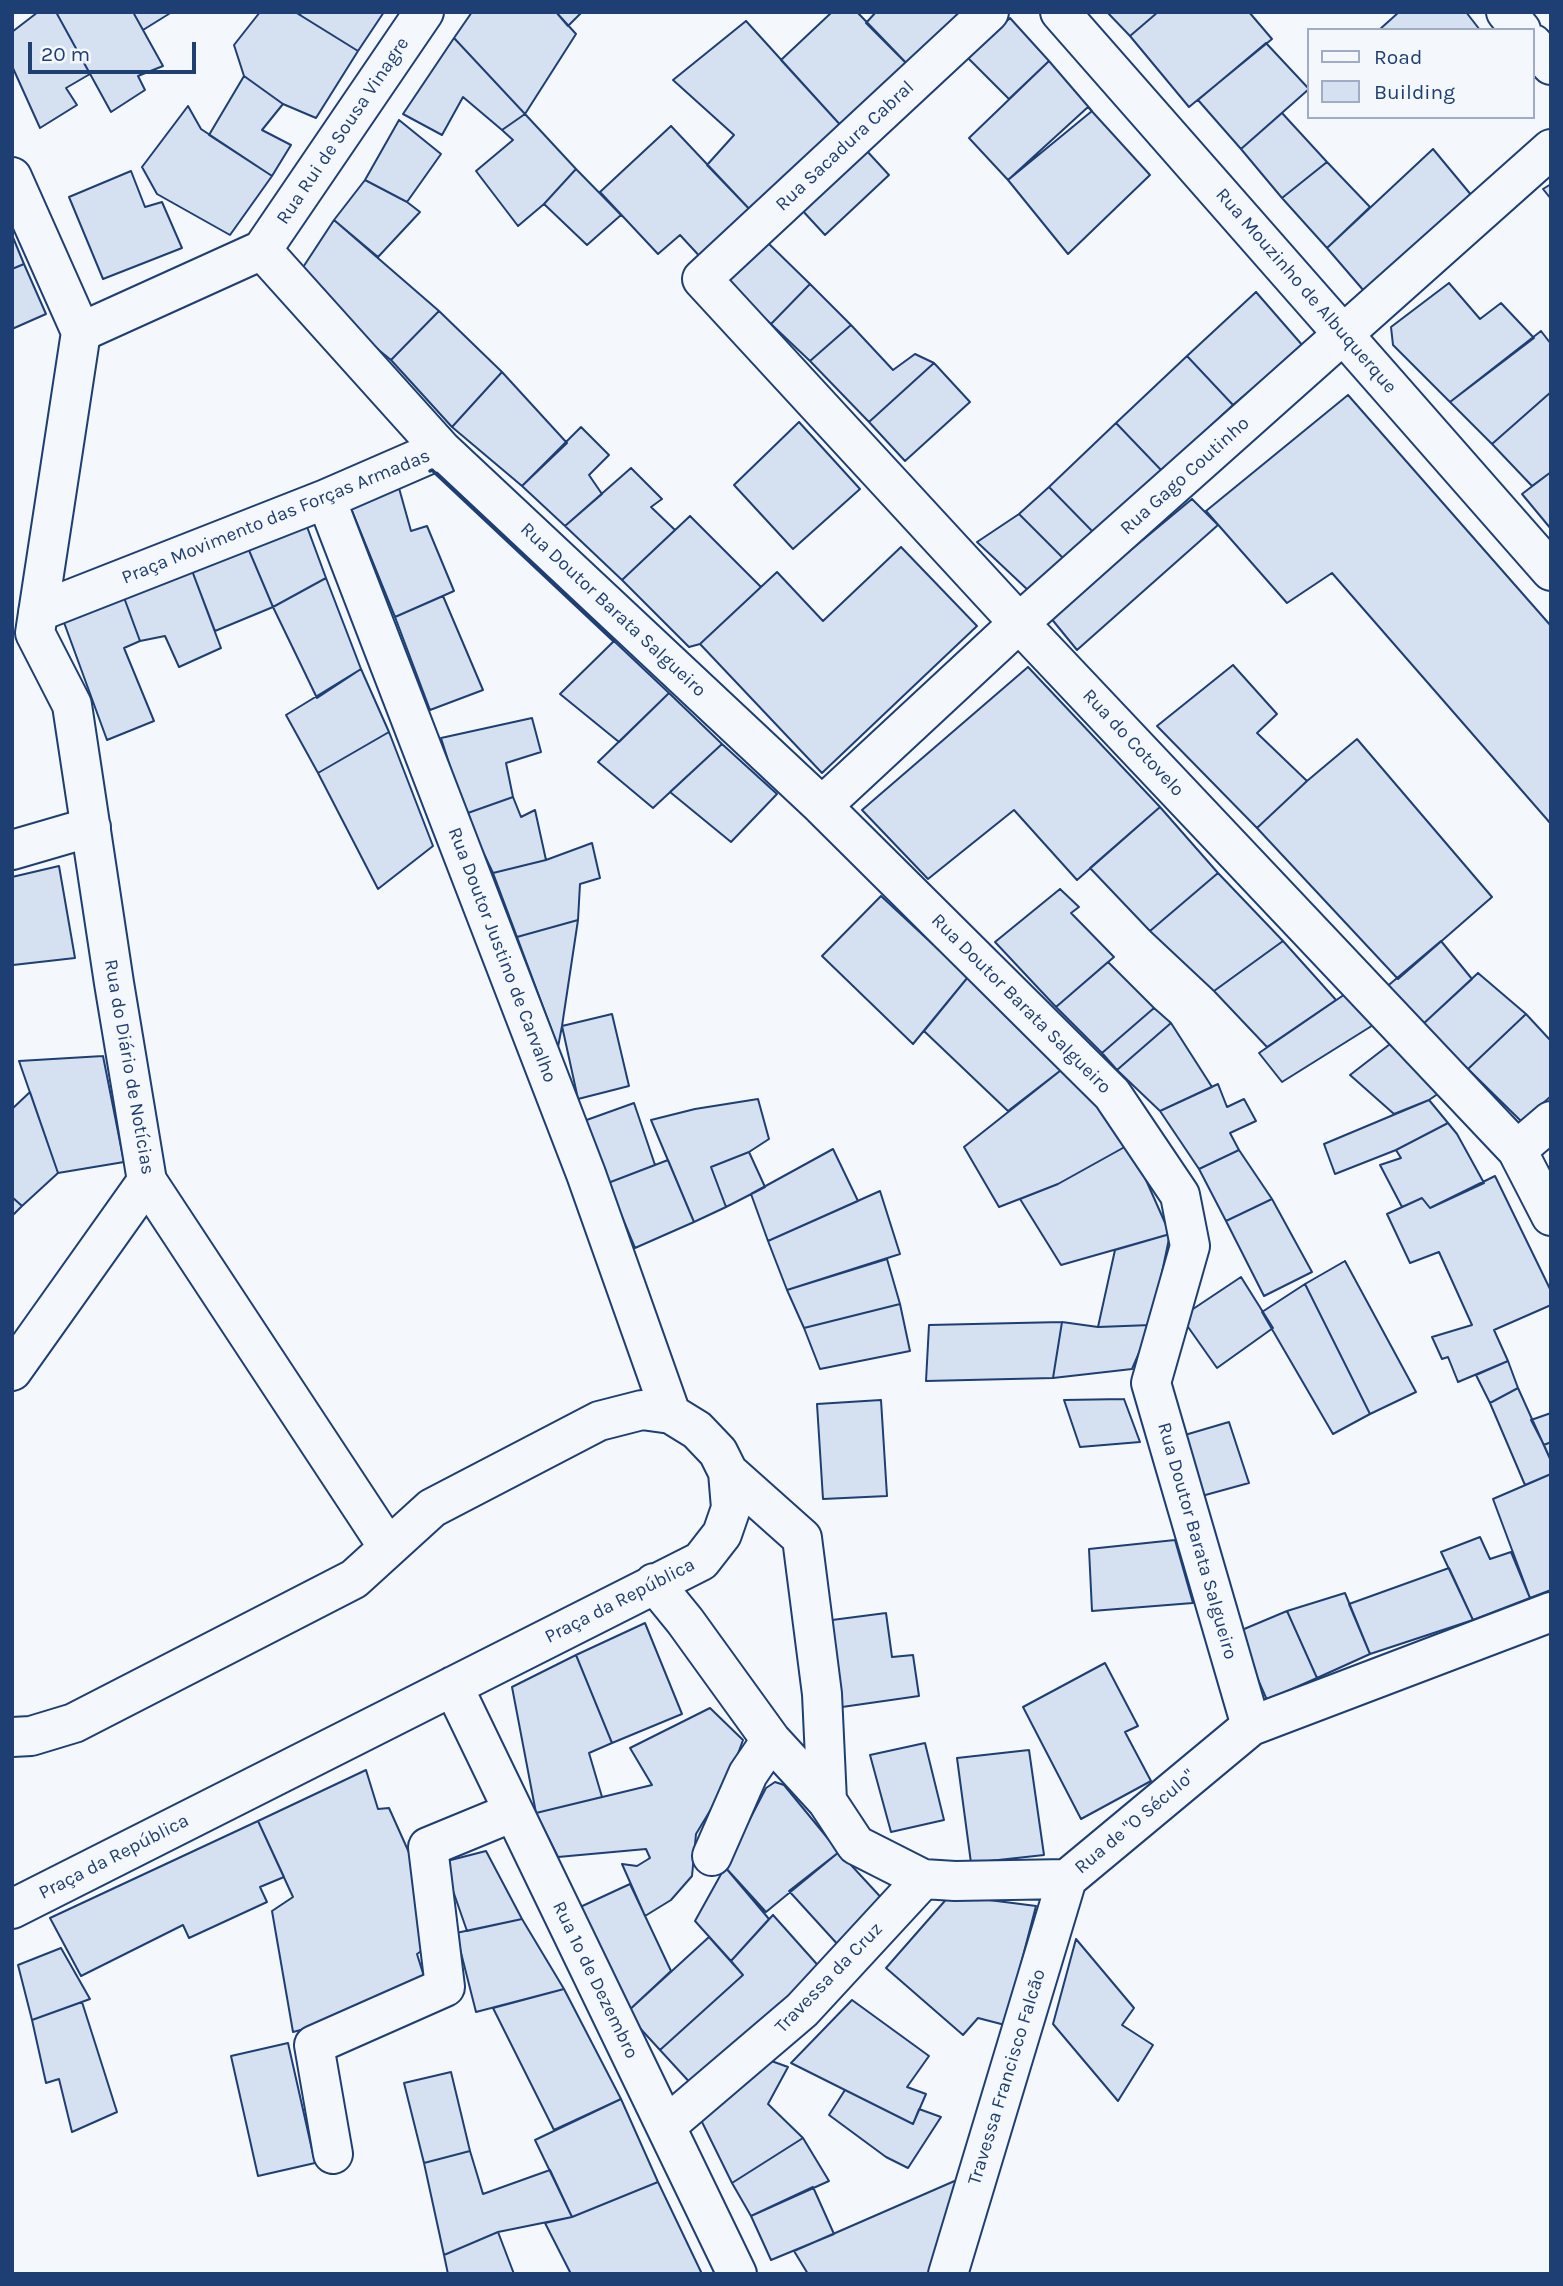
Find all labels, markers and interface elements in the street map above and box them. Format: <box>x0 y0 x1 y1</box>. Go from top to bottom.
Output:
scale bar <box>32 28 200 72</box>
legend <box>1308 28 1535 119</box>
street label: Rua Rui de Sousa Vinagre <box>272 33 414 229</box>
text: 20 m <box>41 42 90 66</box>
text: Road <box>1374 45 1422 69</box>
street label: Rua Sacadura Cabral <box>771 76 919 216</box>
text: Building <box>1374 80 1455 104</box>
street label: Rua Mouzinho de Albuquerque <box>1211 184 1401 398</box>
street label: Rua Gago Coutinho <box>1116 412 1254 540</box>
street label: Praça Movimento das Forças Armadas <box>118 444 434 590</box>
street label: Rua Doutor Barata Salgueiro <box>516 518 710 702</box>
street label: Rua do Cotovelo <box>1077 684 1189 802</box>
street label: Rua Doutor Justino de Carvalho <box>443 824 561 1086</box>
street label: Rua Doutor Barata Salgueiro <box>926 909 1116 1099</box>
street label: Rua do Diário de Notícias <box>99 958 159 1176</box>
street label: Rua Doutor Barata Salgueiro <box>1152 1420 1242 1662</box>
street label: Praça da República <box>541 1553 699 1649</box>
street label: Rua de "O Século" <box>1070 1765 1200 1879</box>
street label: Praça da República <box>35 1809 193 1905</box>
street label: Rua 1º de Dezembro <box>547 1898 643 2062</box>
street label: Travessa da Cruz <box>770 1918 888 2038</box>
street label: Travessa Francisco Falcão <box>963 1966 1051 2188</box>

